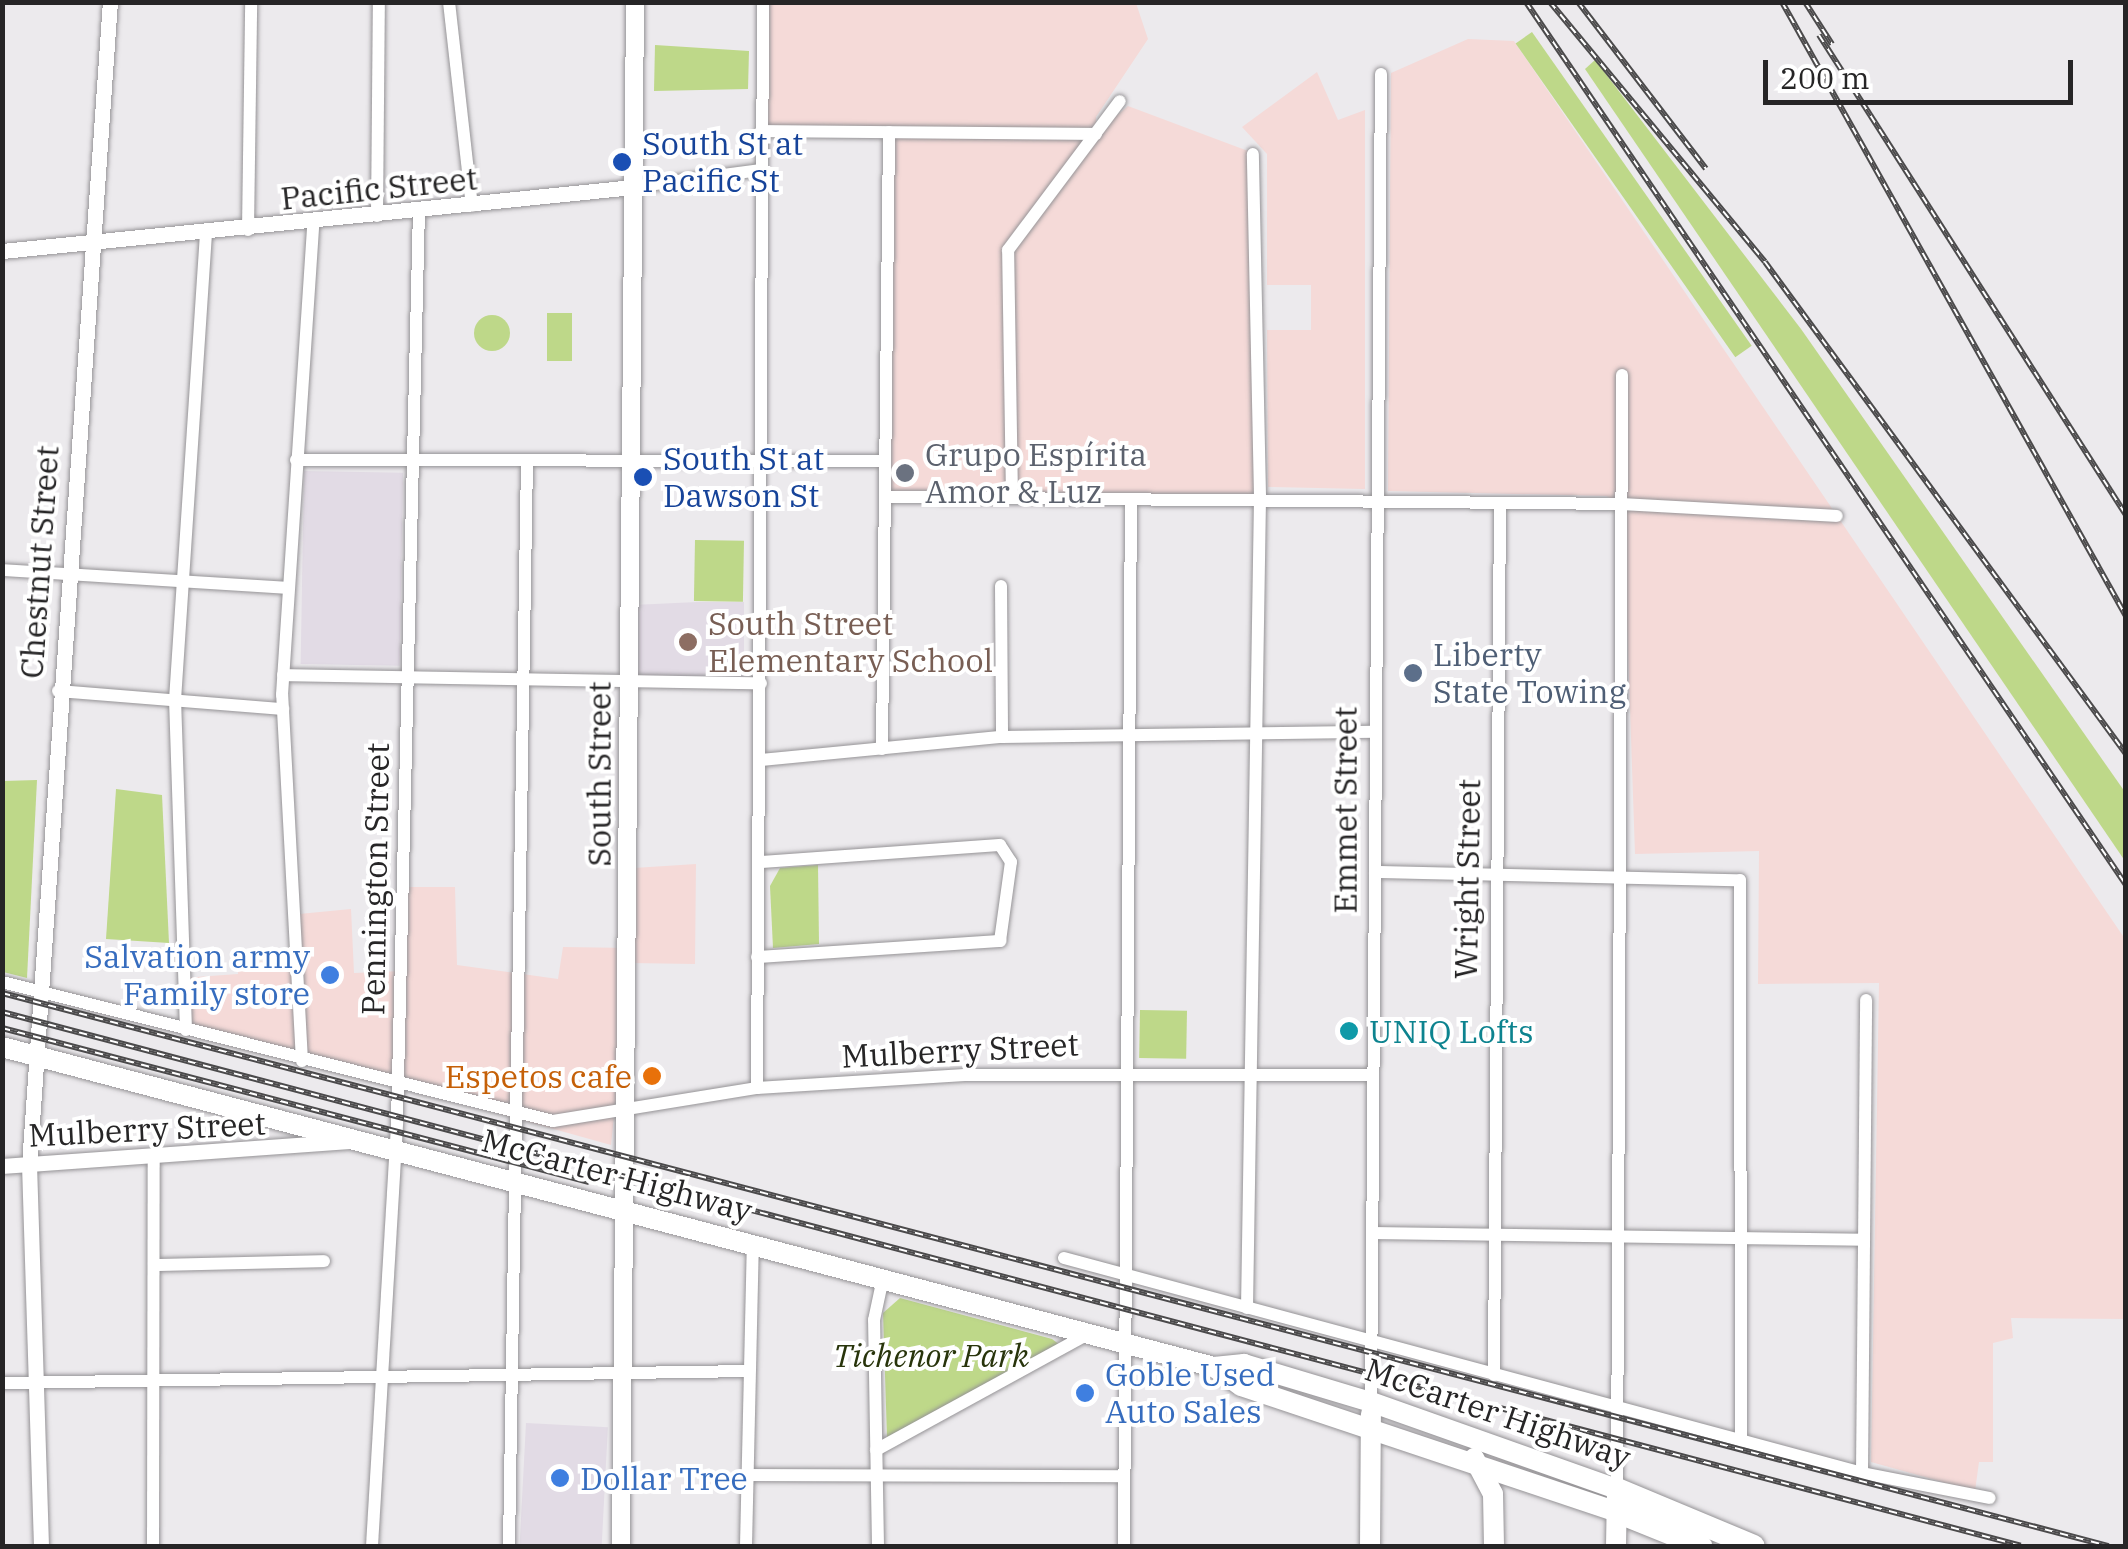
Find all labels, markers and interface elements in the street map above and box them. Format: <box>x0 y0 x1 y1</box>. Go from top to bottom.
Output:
scale bar <box>1768 40 2078 102</box>
text: 200 m <box>1780 58 1870 97</box>
place label: South St at Pacific St <box>642 125 803 200</box>
marker: South St at Pacific St <box>611 151 633 173</box>
street label: Pacific Street <box>279 159 479 217</box>
place label: Grupo Espírita Amor & Luz <box>925 436 1147 511</box>
place label: South St at Dawson St <box>663 440 824 515</box>
street label: Chestnut Street <box>12 444 66 680</box>
marker: Grupo Espírita Amor & Luz <box>894 462 916 484</box>
marker: South St at Dawson St <box>632 466 654 488</box>
place label: South Street Elementary School <box>708 605 993 680</box>
marker: South Street Elementary School <box>677 631 699 653</box>
place label: Liberty State Towing <box>1433 636 1626 711</box>
marker: Liberty State Towing <box>1402 662 1424 684</box>
street label: South Street <box>580 681 618 867</box>
street label: Emmet Street <box>1326 706 1364 914</box>
street label: Pennington Street <box>353 742 397 1016</box>
street label: Wright Street <box>1446 779 1488 979</box>
place label: Salvation army Family store <box>84 938 310 1013</box>
marker: Salvation army Family store <box>319 964 341 986</box>
place label: UNIQ Lofts <box>1369 1012 1534 1050</box>
marker: UNIQ Lofts <box>1338 1020 1360 1042</box>
street label: Mulberry Street <box>840 1025 1080 1075</box>
place label: Espetos cafe <box>445 1057 632 1095</box>
marker: Espetos cafe <box>641 1065 663 1087</box>
street label: Mulberry Street <box>27 1104 267 1154</box>
street label: McCarter Highway <box>478 1120 756 1230</box>
park label: Tichenor Park <box>833 1336 1029 1374</box>
street label: McCarter Highway <box>1360 1350 1636 1476</box>
place label: Goble Used Auto Sales <box>1105 1356 1275 1431</box>
marker: Goble Used Auto Sales <box>1074 1382 1096 1404</box>
place label: Dollar Tree <box>580 1459 748 1497</box>
marker: Dollar Tree <box>549 1467 571 1489</box>

